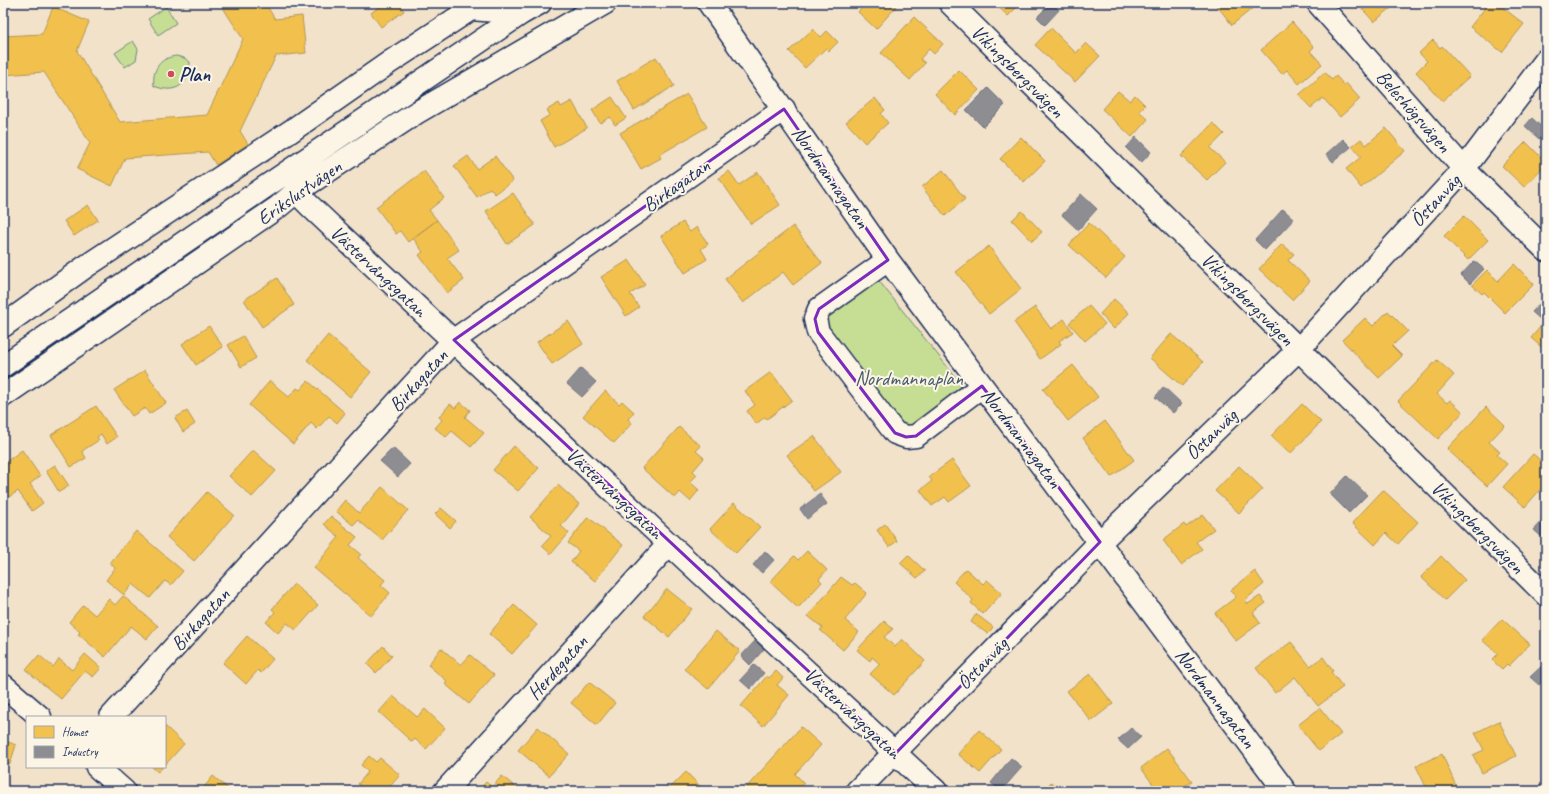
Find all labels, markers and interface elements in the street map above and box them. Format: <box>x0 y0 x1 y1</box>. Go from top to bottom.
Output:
street label: Vikingsbergsvägen <box>966 19 1070 124</box>
place label: Plan <box>179 62 211 87</box>
street label: Beleshögsvägen <box>1371 65 1457 159</box>
marker: Plan <box>166 69 176 79</box>
street label: Nordmannagatan <box>786 121 876 234</box>
street label: Birkagatan <box>638 153 716 218</box>
street label: Erikslustvägen <box>252 154 347 231</box>
street label: Östanväg <box>1405 168 1467 232</box>
street label: Västervångsgatan <box>325 220 433 323</box>
street label: Vikingsbergsvägen <box>1196 247 1300 352</box>
street label: Birkagatan <box>383 343 454 417</box>
park label: Nordmannaplan <box>855 366 964 391</box>
street label: Nordmannagatan <box>976 383 1068 494</box>
street label: Östanväg <box>1180 403 1244 465</box>
street label: Västervångsgatan <box>561 442 669 545</box>
street label: Vikingsbergsvägen <box>1426 475 1530 580</box>
street label: Birkagatan <box>165 582 236 656</box>
street label: Herdegatan <box>522 629 594 705</box>
street label: Östanväg <box>951 631 1014 695</box>
street label: Nordmannagatan <box>1170 643 1262 754</box>
street label: Västervångsgatan <box>799 662 907 765</box>
legend <box>26 716 166 768</box>
text: Homes <box>62 724 89 740</box>
text: Industry <box>62 744 99 760</box>

